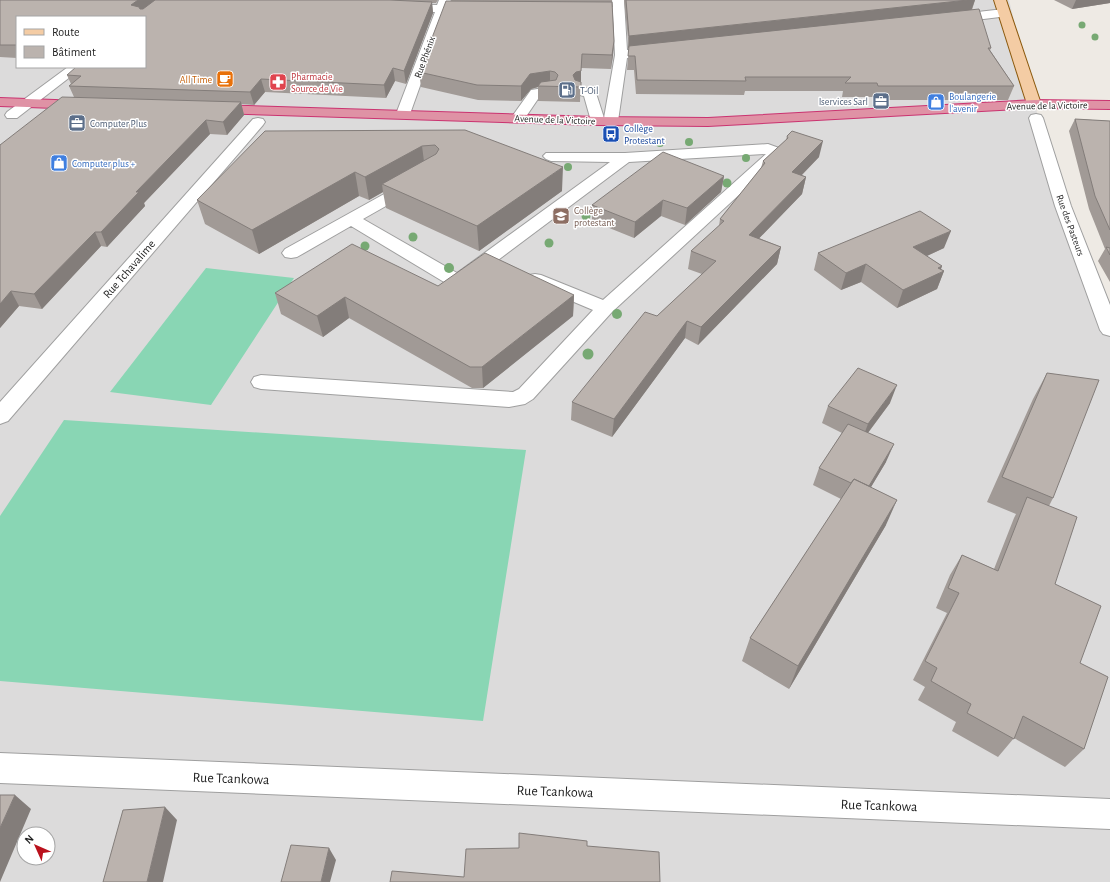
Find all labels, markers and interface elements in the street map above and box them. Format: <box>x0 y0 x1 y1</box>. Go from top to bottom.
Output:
legend <box>16 16 146 68</box>
text: Route <box>52 26 79 38</box>
street label: Rue Phénix <box>413 35 437 80</box>
text: Bâtiment <box>52 46 96 58</box>
cafe icon: All Time <box>215 69 235 89</box>
pharmacy icon: Pharmacie Source de Vie <box>268 72 288 92</box>
place label: Pharmacie Source de Vie <box>291 72 343 94</box>
place label: All Time <box>180 75 212 85</box>
fuel station icon: T-Oil <box>557 80 577 100</box>
place label: T-Oil <box>580 86 599 96</box>
office icon: Iservices Sarl <box>871 91 891 111</box>
shop icon: Boulangerie l'avenir <box>926 92 946 112</box>
place label: Boulangerie l'avenir <box>949 92 997 114</box>
place label: Iservices Sarl <box>819 97 868 107</box>
street label: Avenue de la Victoire <box>1006 100 1088 112</box>
office icon: Computer Plus <box>67 113 87 133</box>
street label: Avenue de la Victoire <box>514 114 596 126</box>
place label: Computer Plus <box>90 119 147 129</box>
bus stop icon: Collège Protestant <box>601 124 621 144</box>
place label: Collège Protestant <box>624 124 665 146</box>
shop icon: Computer plus + <box>49 153 69 173</box>
place label: Computer plus + <box>72 159 136 169</box>
street label: Rue des Pasteurs <box>1054 193 1086 258</box>
school or university icon: Collège protestant <box>551 206 571 226</box>
place label: Collège protestant <box>574 206 615 228</box>
street label: Rue Tchavalime <box>101 238 157 300</box>
street label: Rue Tcankowa <box>192 771 270 787</box>
street label: Rue Tcankowa <box>516 784 594 800</box>
street label: Rue Tcankowa <box>840 798 918 814</box>
north arrow <box>16 826 56 866</box>
text: N <box>23 833 36 846</box>

